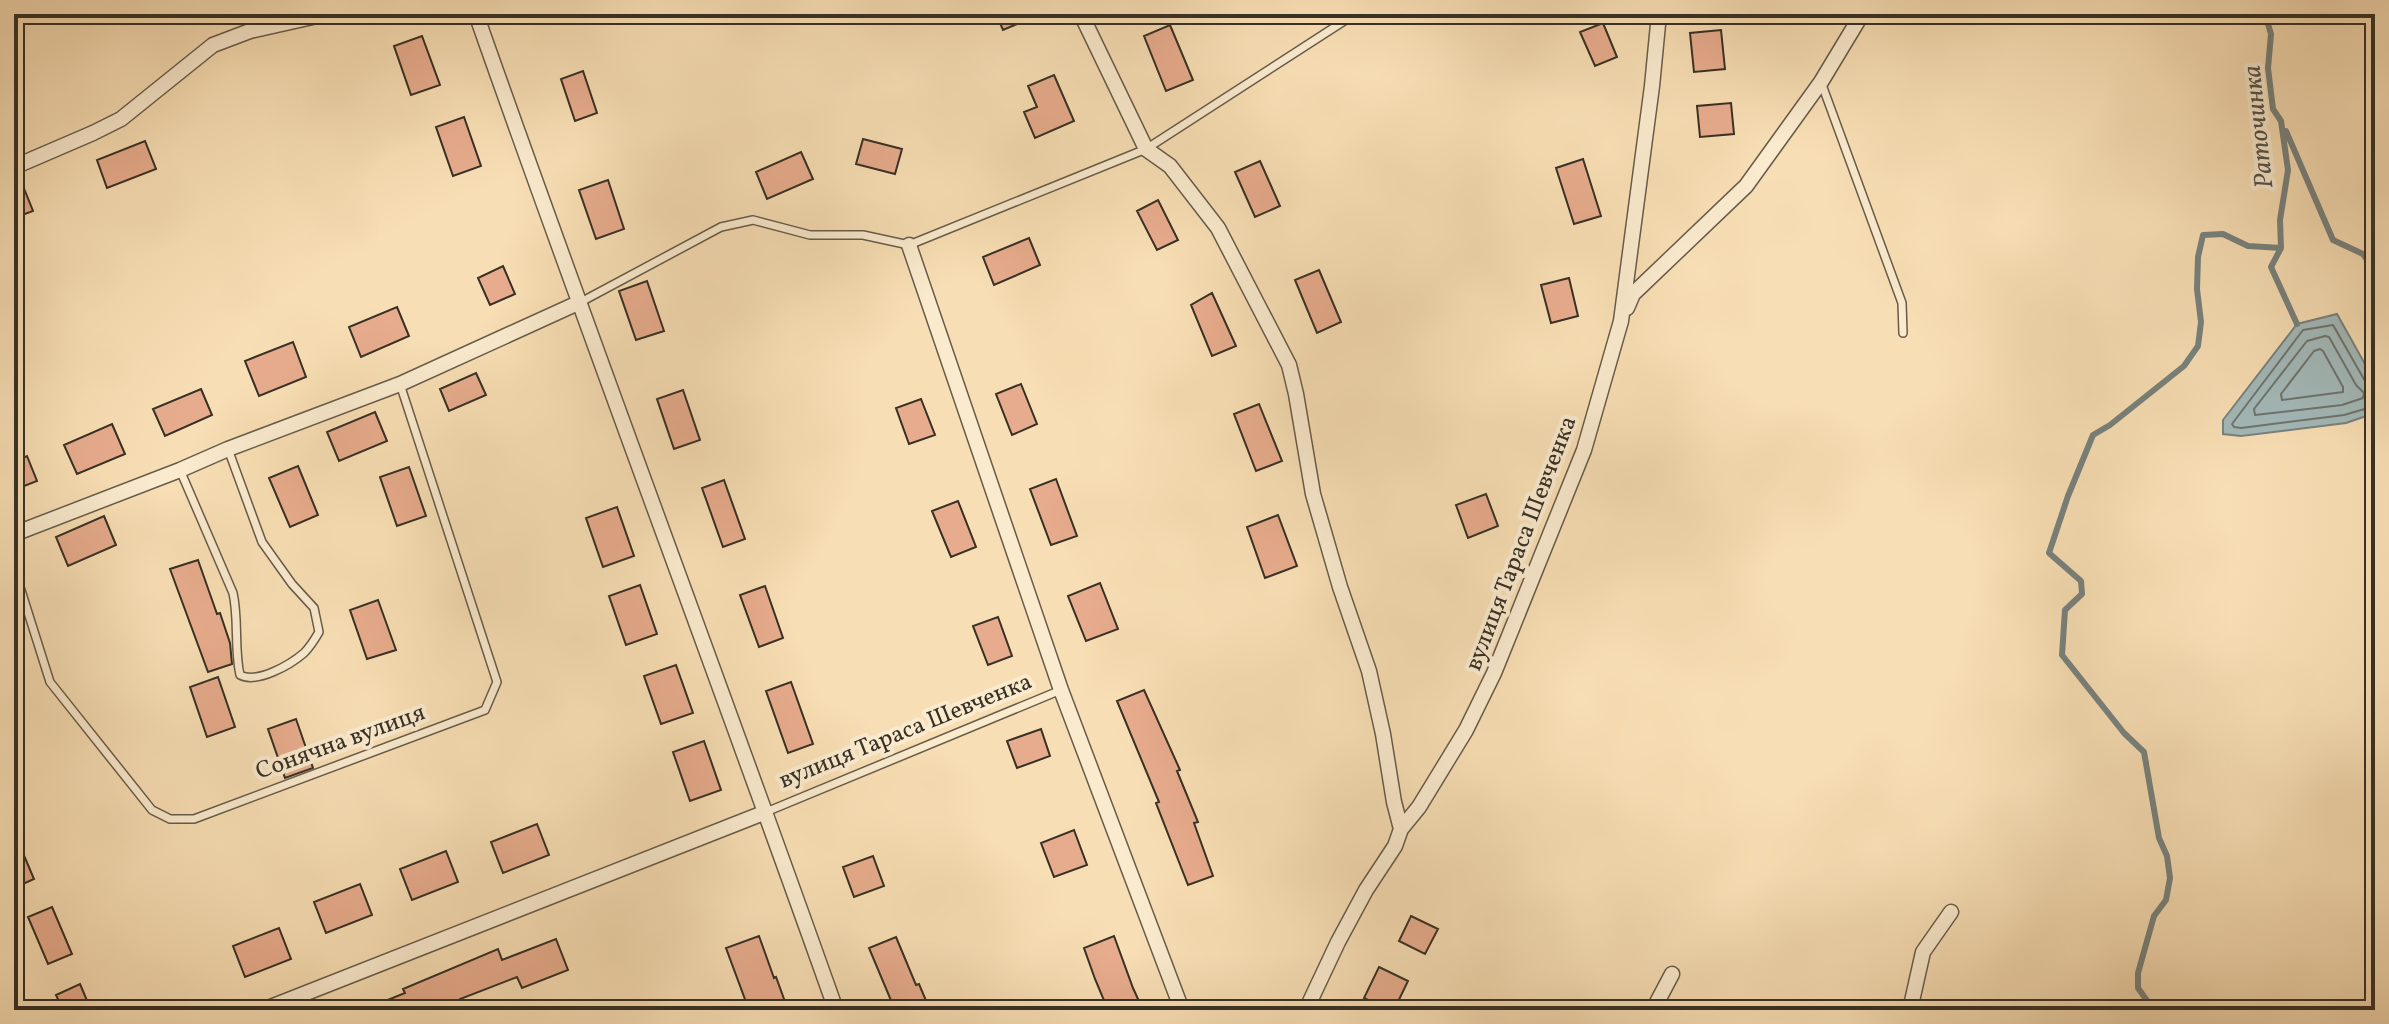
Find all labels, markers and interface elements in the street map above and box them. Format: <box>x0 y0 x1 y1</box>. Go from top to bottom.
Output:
water label: Раточинка <box>2235 63 2283 190</box>
street label: вулиця Тараса Шевченка <box>1458 411 1586 676</box>
street label: вулиця Тараса Шевченка <box>774 665 1037 798</box>
street label: Сонячна вулиця <box>251 696 430 789</box>

